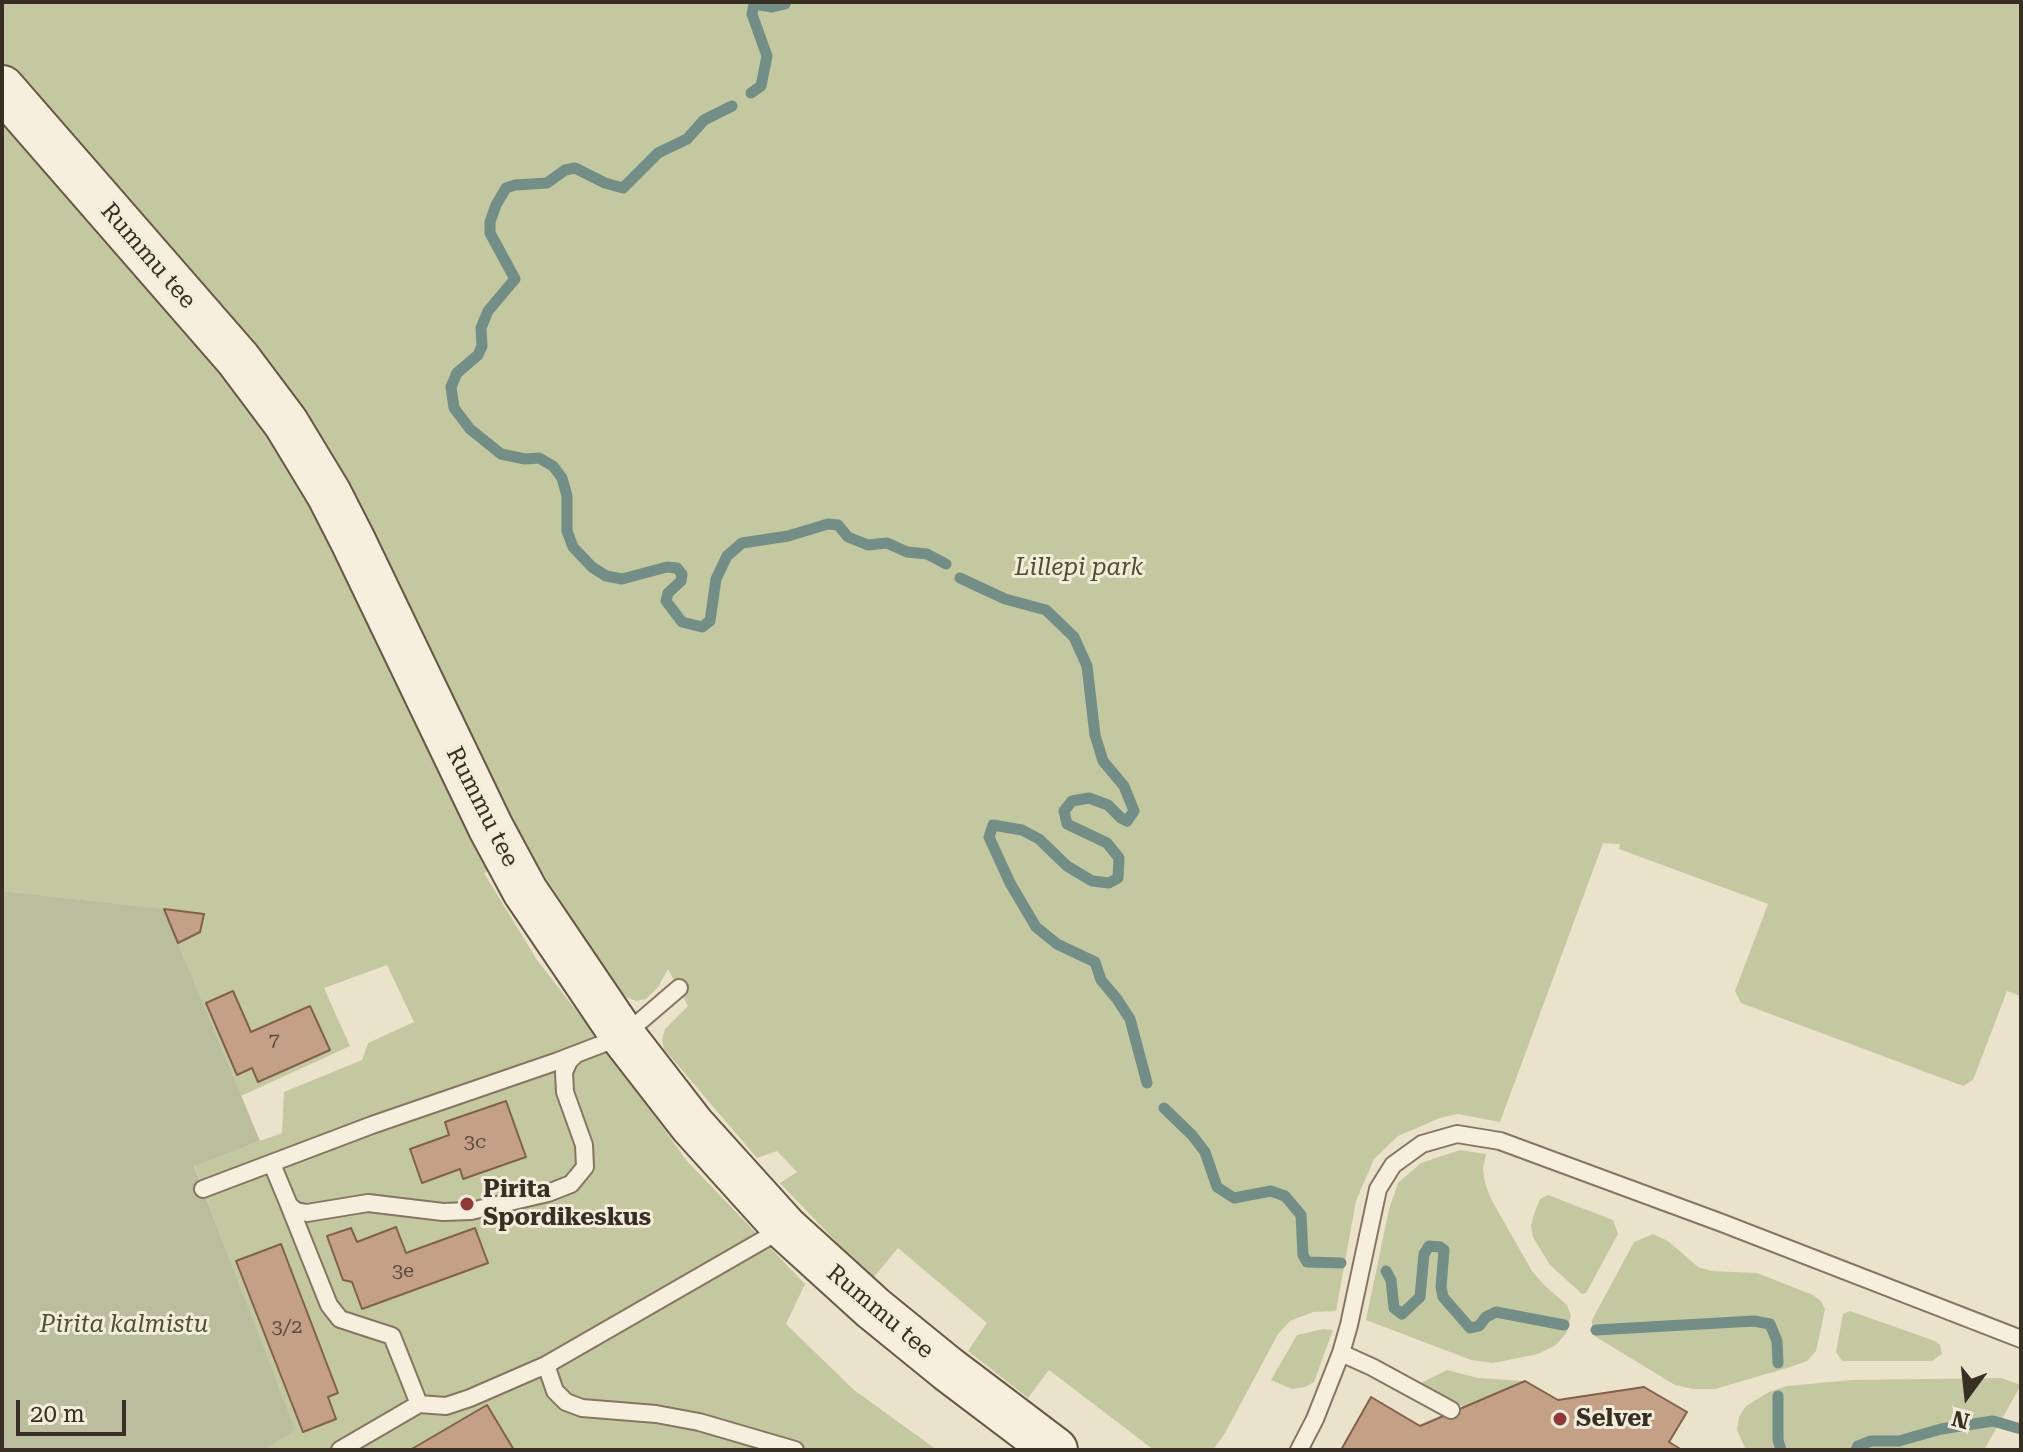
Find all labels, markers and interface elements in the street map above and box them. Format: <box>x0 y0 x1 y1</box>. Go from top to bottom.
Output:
street label: Rummu tee <box>94 197 202 315</box>
park label: Lillepi park <box>1015 554 1143 582</box>
street label: Rummu tee <box>439 742 525 872</box>
house number: 7 <box>268 1029 280 1053</box>
house number: 3c <box>464 1130 486 1154</box>
place label: Pirita Spordikeskus <box>483 1176 651 1232</box>
marker: Pirita Spordikeskus <box>458 1195 476 1213</box>
house number: 3e <box>392 1259 414 1283</box>
street label: Rummu tee <box>821 1259 939 1365</box>
park label: Pirita kalmistu <box>40 1311 208 1339</box>
house number: 3/2 <box>272 1315 302 1339</box>
north arrow <box>1927 1356 2007 1436</box>
scale bar <box>20 1384 130 1434</box>
text: 20 m <box>30 1400 85 1428</box>
place label: Selver <box>1576 1405 1652 1433</box>
text: N <box>1949 1405 1972 1434</box>
marker: Selver <box>1551 1410 1569 1428</box>

